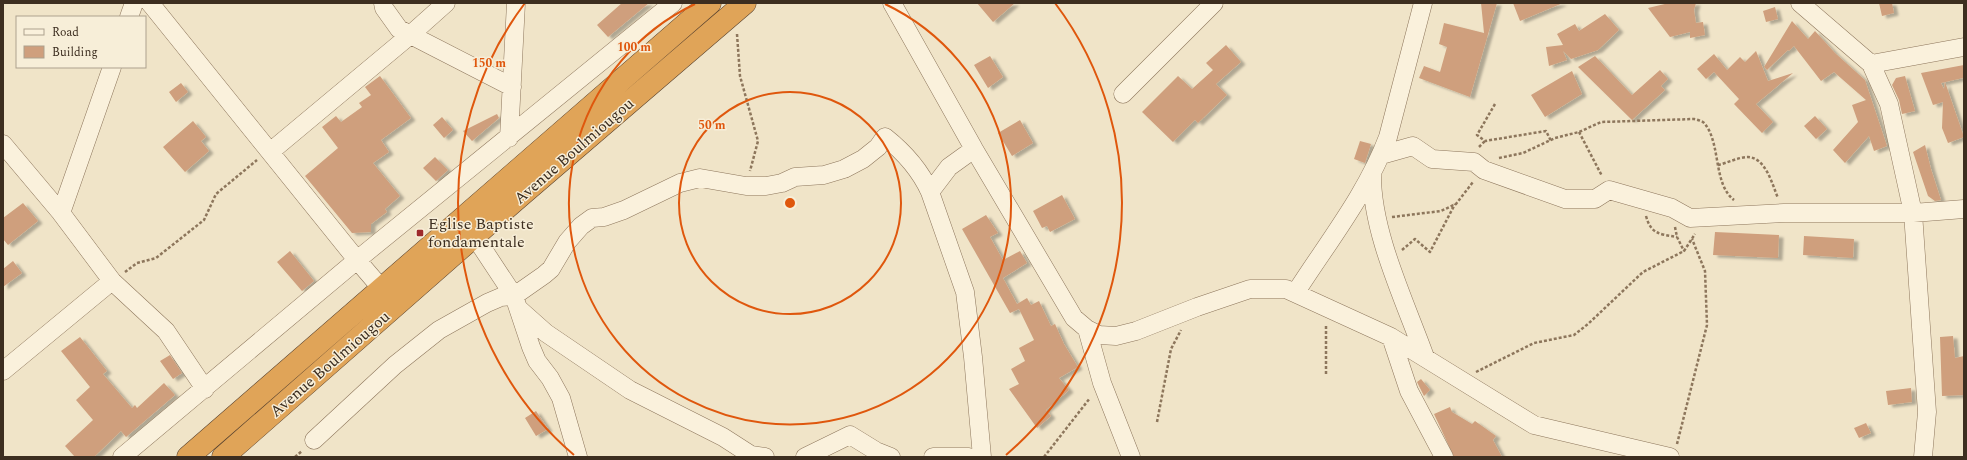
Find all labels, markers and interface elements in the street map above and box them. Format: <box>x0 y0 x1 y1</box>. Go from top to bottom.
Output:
legend <box>16 16 146 68</box>
text: Road <box>52 23 79 42</box>
text: 100 m <box>617 38 651 57</box>
text: Building <box>52 43 98 62</box>
text: 150 m <box>472 54 506 73</box>
street label: Avenue Boulmiougou <box>509 92 639 210</box>
text: 50 m <box>698 116 726 135</box>
centre of rings <box>783 196 797 210</box>
place label: Eglise Baptiste fondamentale <box>428 212 534 254</box>
marker: Eglise Baptiste fondamentale <box>415 228 425 238</box>
street label: Avenue Boulmiougou <box>265 305 395 423</box>

